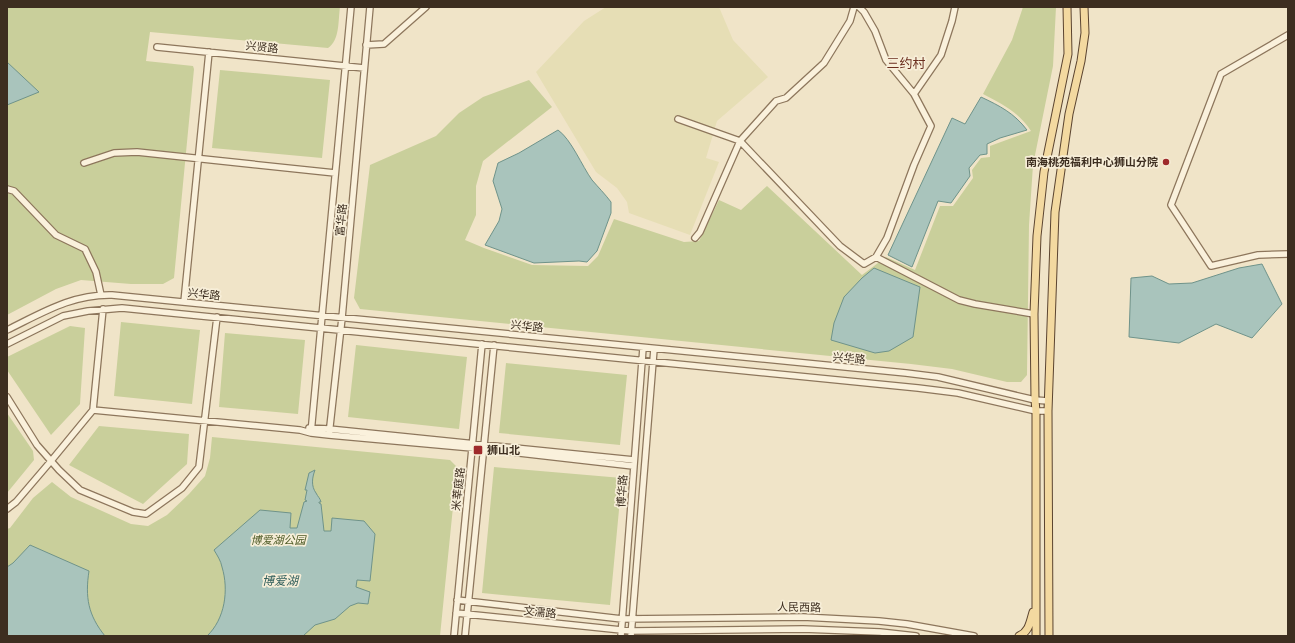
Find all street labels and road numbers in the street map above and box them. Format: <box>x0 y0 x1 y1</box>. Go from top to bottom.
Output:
street label: 兴贤路 <box>245 39 279 55</box>
street label: 富华路 <box>334 203 348 237</box>
street label: 兴华路 <box>187 286 221 302</box>
street label: 兴华路 <box>510 318 544 334</box>
street label: 兴华路 <box>832 351 866 365</box>
street label: 米莘庭路 <box>450 466 466 512</box>
street label: 博华路 <box>615 474 629 508</box>
street label: 人民西路 <box>777 601 821 613</box>
street label: 文濡路 <box>523 604 557 620</box>

